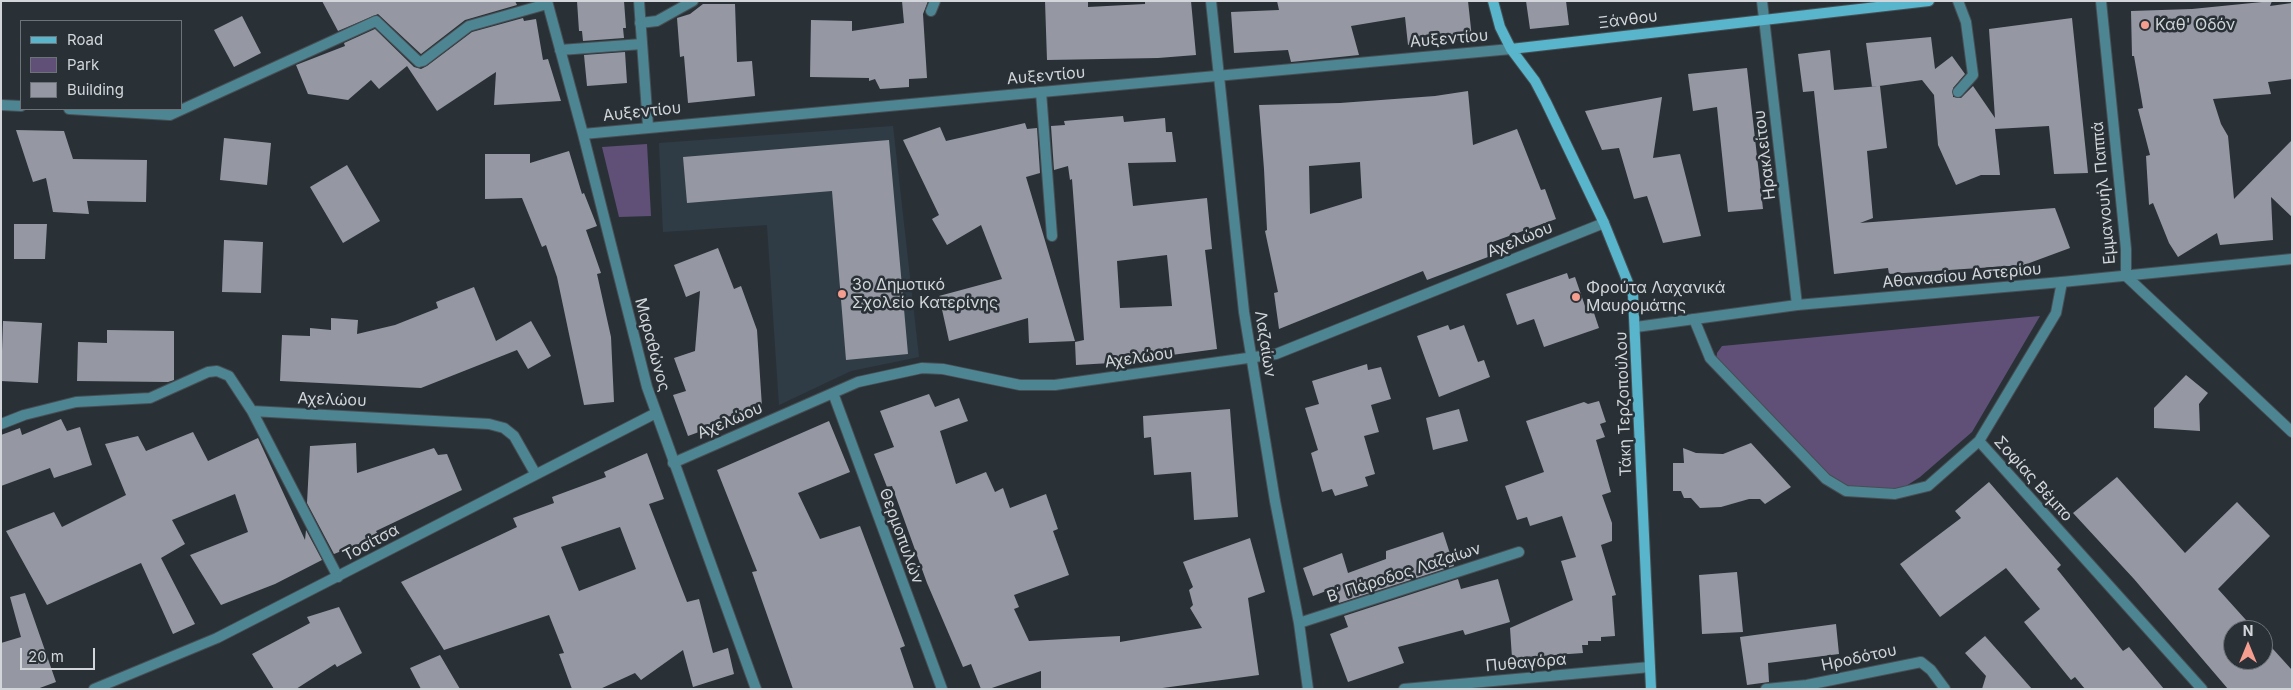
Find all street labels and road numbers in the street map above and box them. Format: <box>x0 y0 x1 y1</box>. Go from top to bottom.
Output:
street label: Ξάνθου <box>1597 7 1659 33</box>
street label: Αυξεντίου <box>1409 26 1489 52</box>
street label: Αυξεντίου <box>1006 63 1086 89</box>
street label: Αυξεντίου <box>602 98 682 126</box>
street label: Ηρακλείτου <box>1750 109 1780 201</box>
street label: Εμμανουήλ Παππά <box>2088 121 2120 265</box>
street label: Αχελώου <box>1484 218 1556 262</box>
street label: Αθανασίου Αστερίου <box>1882 259 2042 293</box>
street label: Μαραθώνος <box>630 296 674 394</box>
street label: Λαζαίων <box>1250 309 1280 379</box>
street label: Τάκη Τερζοπούλου <box>1612 331 1636 477</box>
street label: Αχελώου <box>1103 344 1175 372</box>
street label: Αχελώου <box>297 389 367 411</box>
street label: Αχελώου <box>694 399 766 443</box>
street label: Σοφίας Βέμπο <box>1990 432 2076 526</box>
street label: Θερμοπυλών <box>875 486 927 586</box>
street label: Τοσίτσα <box>340 520 402 566</box>
street label: Β΄ Πάροδος Λαζαίων <box>1325 539 1483 607</box>
street label: Ηροδότου <box>1820 641 1898 675</box>
street label: Πυθαγόρα <box>1485 650 1567 676</box>

